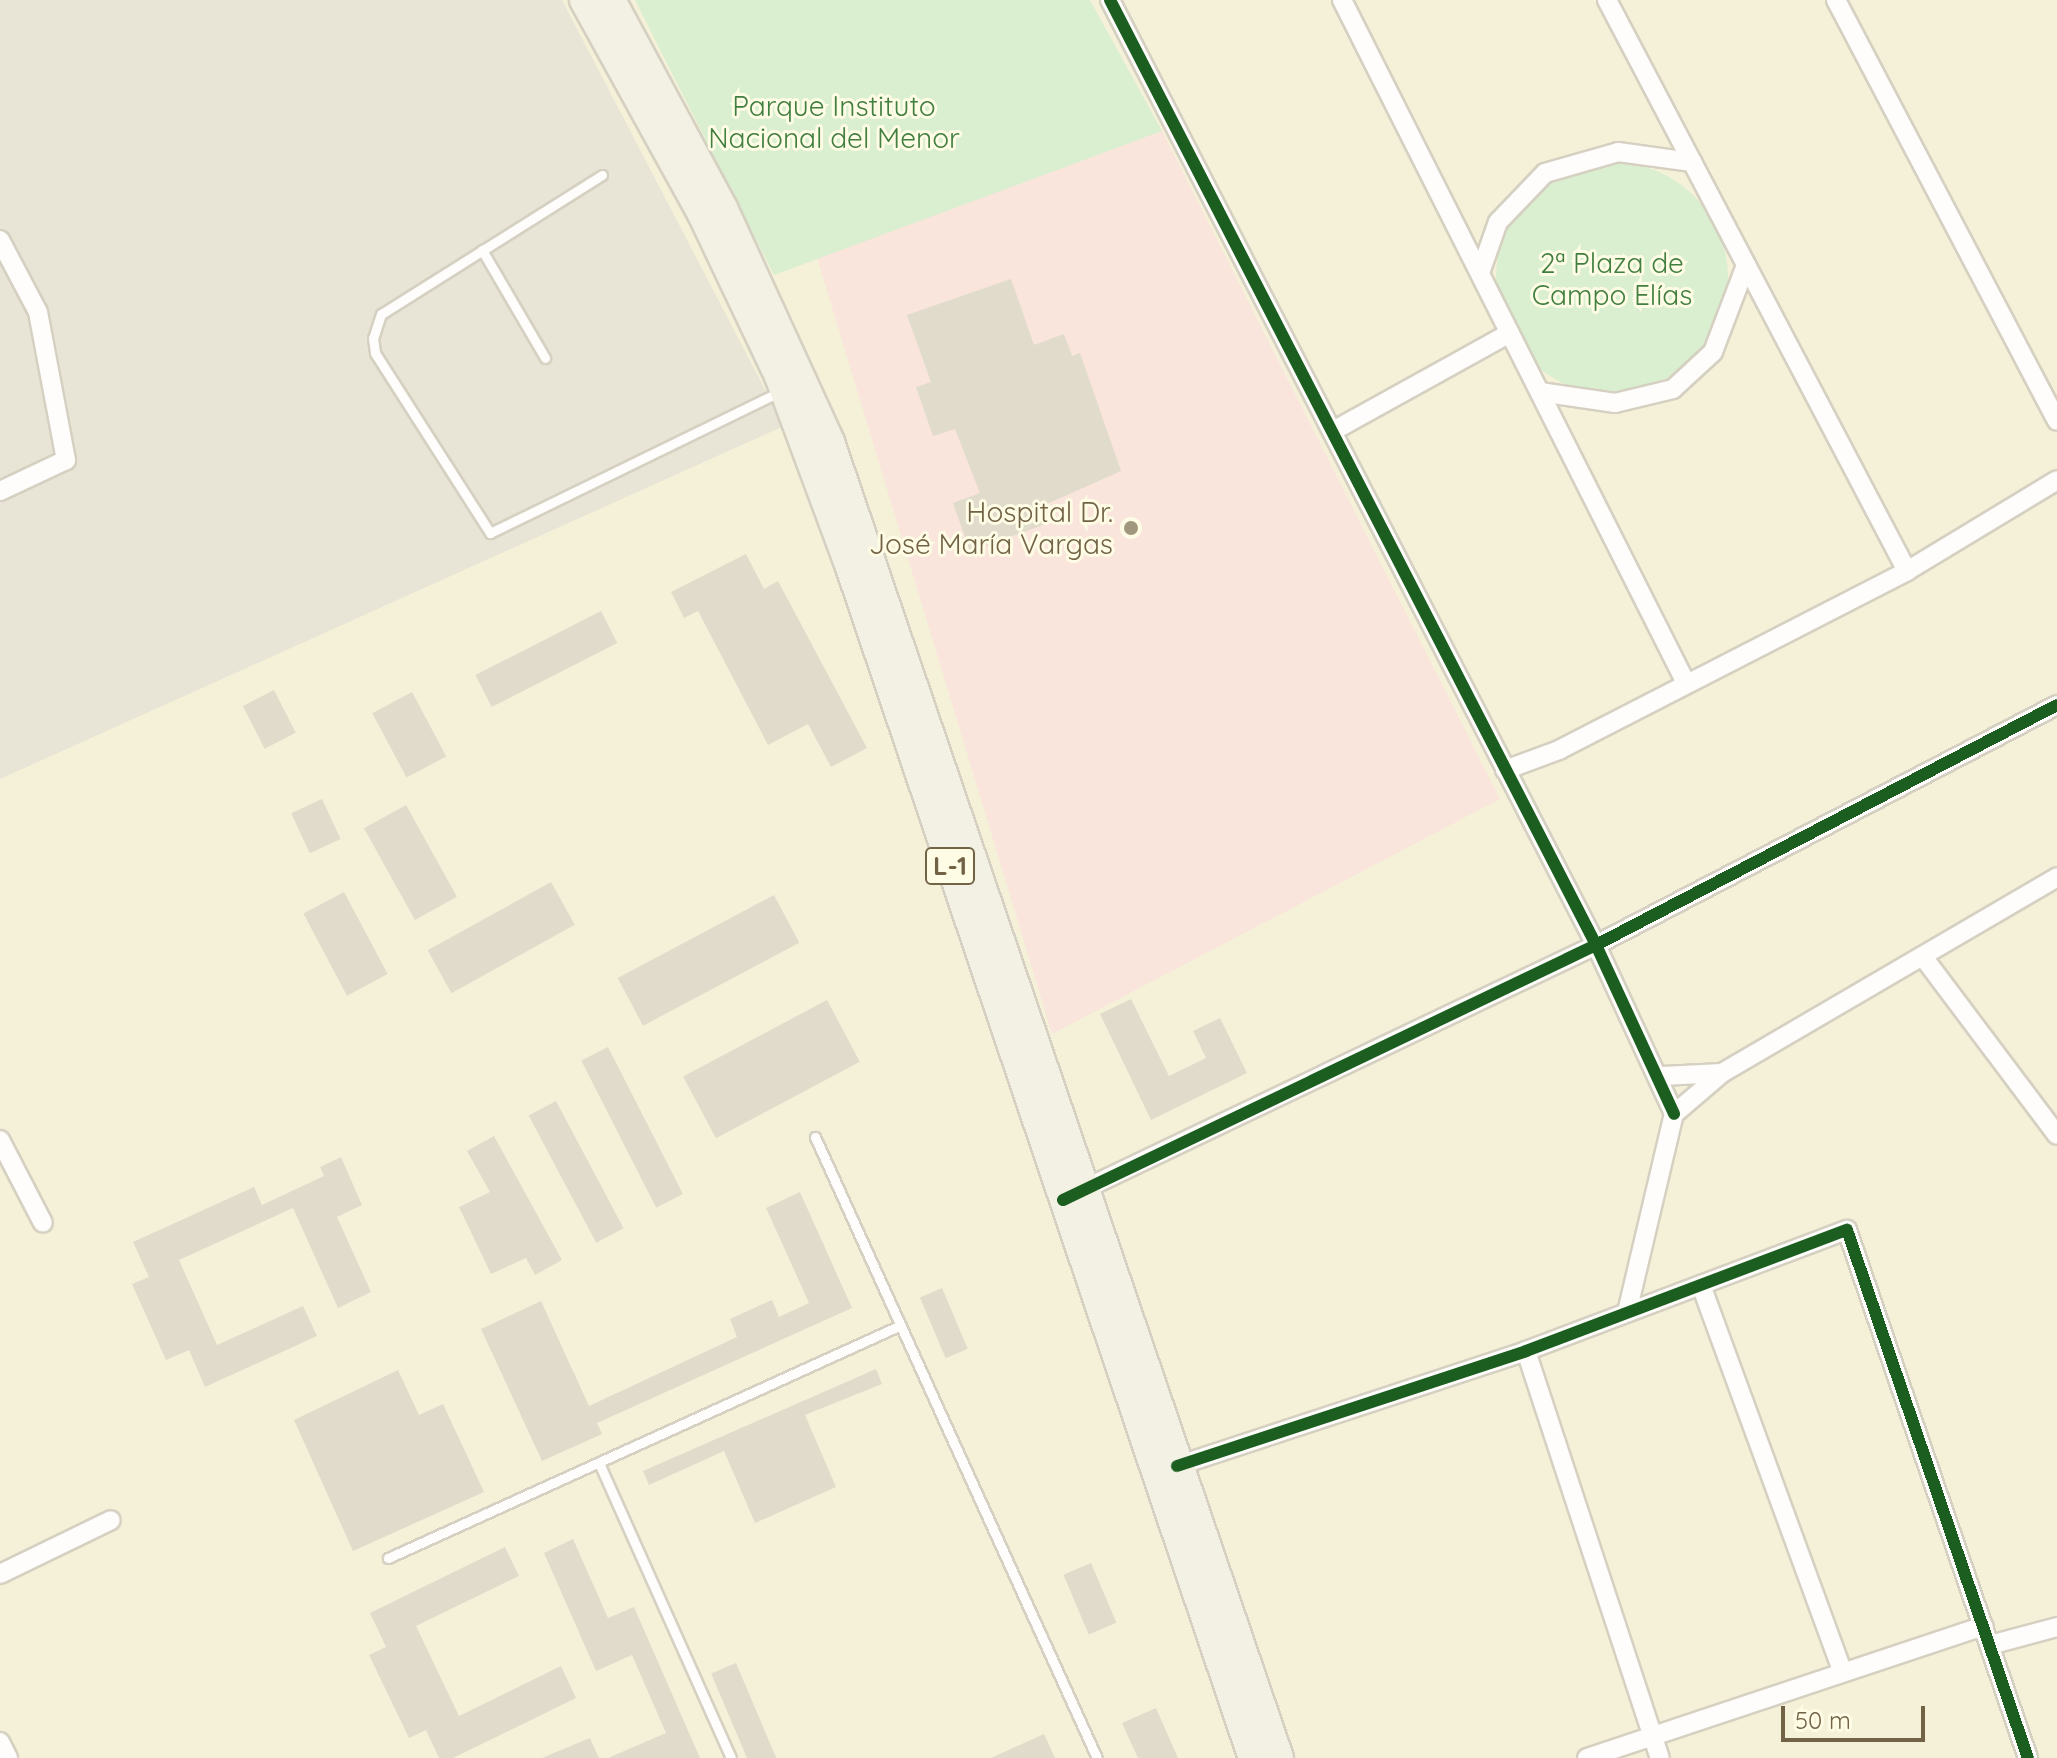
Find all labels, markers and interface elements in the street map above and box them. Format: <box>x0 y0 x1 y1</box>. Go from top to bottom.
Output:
park label: Parque Instituto Nacional del Menor <box>708 89 960 155</box>
park label: 2ª Plaza de Campo Elías <box>1532 246 1692 312</box>
place label: Hospital Dr. José María Vargas <box>869 495 1113 561</box>
marker: Hospital Dr. José María Vargas <box>1120 517 1142 539</box>
road number: L-1 <box>924 844 976 888</box>
scale bar <box>1785 1690 1929 1740</box>
text: 50 m <box>1795 1705 1851 1735</box>

